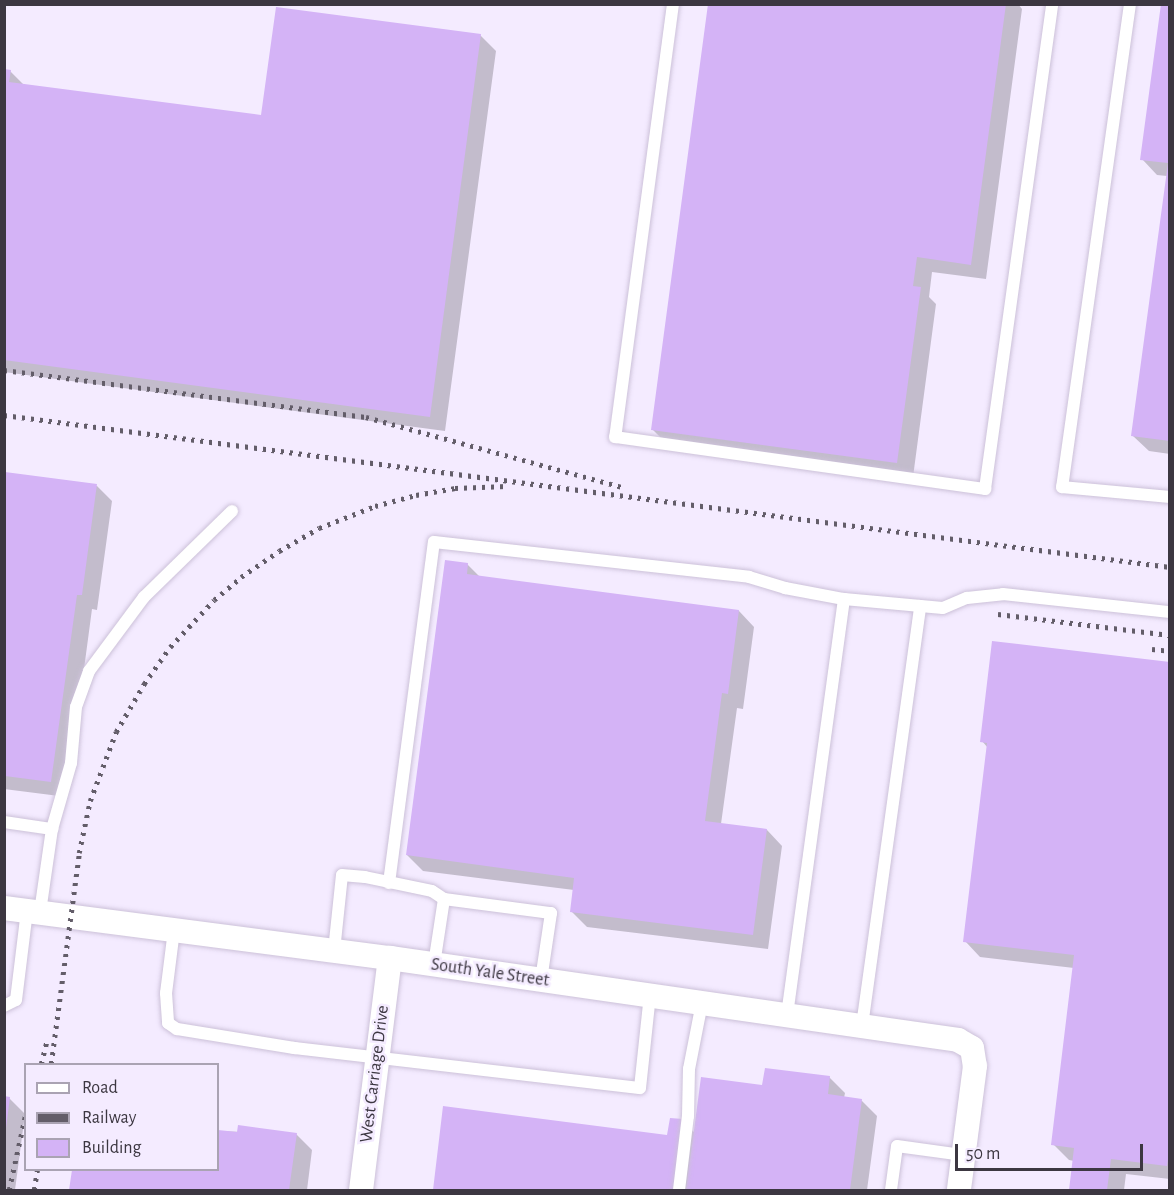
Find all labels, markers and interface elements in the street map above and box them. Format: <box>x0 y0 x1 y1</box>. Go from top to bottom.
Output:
street label: South Yale Street <box>430 954 550 992</box>
street label: West Carriage Drive <box>356 1004 394 1144</box>
legend <box>24 1063 219 1171</box>
text: Road <box>82 1079 118 1097</box>
text: Railway <box>82 1109 136 1127</box>
scale bar <box>958 1132 1146 1170</box>
text: Building <box>82 1139 141 1157</box>
text: 50 m <box>966 1145 1000 1163</box>

